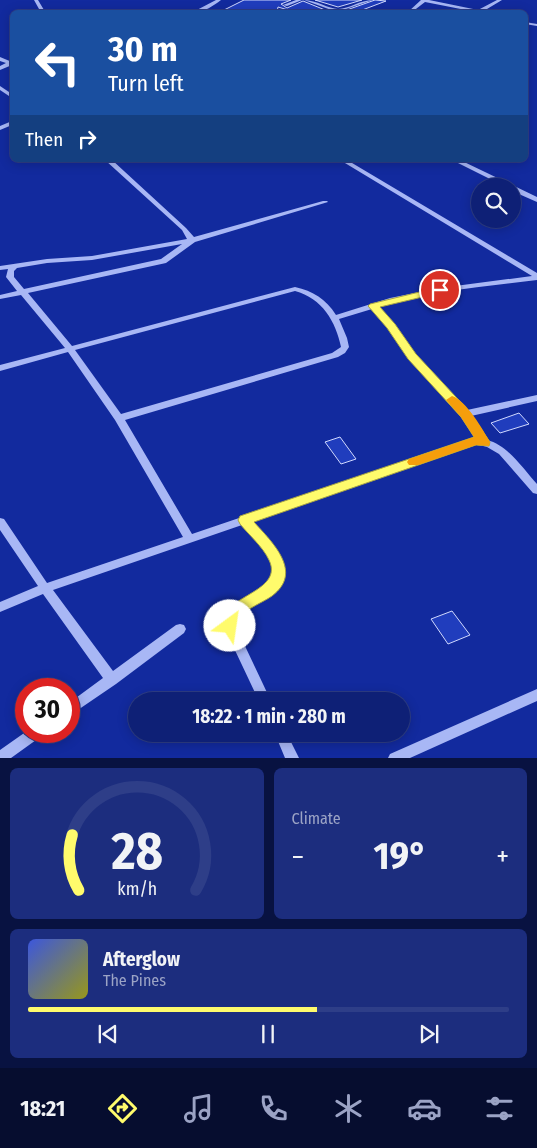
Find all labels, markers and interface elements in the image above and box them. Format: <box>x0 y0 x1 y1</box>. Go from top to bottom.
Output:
text: 30 m <box>108 28 178 70</box>
icon: left <box>25 30 90 95</box>
text: Turn left <box>108 70 184 97</box>
icon: right <box>73 125 101 153</box>
text: Then <box>25 128 63 151</box>
map controls <box>471 178 521 228</box>
button: search <box>471 178 521 228</box>
pin <box>419 269 461 311</box>
icon: arrive <box>426 276 454 304</box>
position arrow <box>203 599 255 651</box>
speed limit sign: 30 <box>15 678 80 743</box>
text: 18:22 · 1 min · 280 m <box>192 705 346 728</box>
text: Climate <box>292 809 341 828</box>
text: 28 <box>110 820 163 883</box>
text: 19° <box>373 833 427 879</box>
text: − <box>292 840 304 873</box>
text: + <box>496 840 509 873</box>
text: km/h <box>117 878 157 900</box>
text: Afterglow <box>103 948 180 971</box>
text: The Pines <box>103 971 166 990</box>
icon: previous <box>94 1020 122 1048</box>
icon: pause <box>254 1020 282 1048</box>
icon: next <box>415 1020 443 1048</box>
icon: directions <box>105 1091 140 1126</box>
icon: music <box>181 1091 216 1126</box>
icon: phone <box>256 1091 291 1126</box>
icon: climate <box>331 1091 366 1126</box>
icon: car <box>407 1091 442 1126</box>
icon: filters <box>482 1091 517 1126</box>
text: 18:21 <box>20 1095 65 1122</box>

